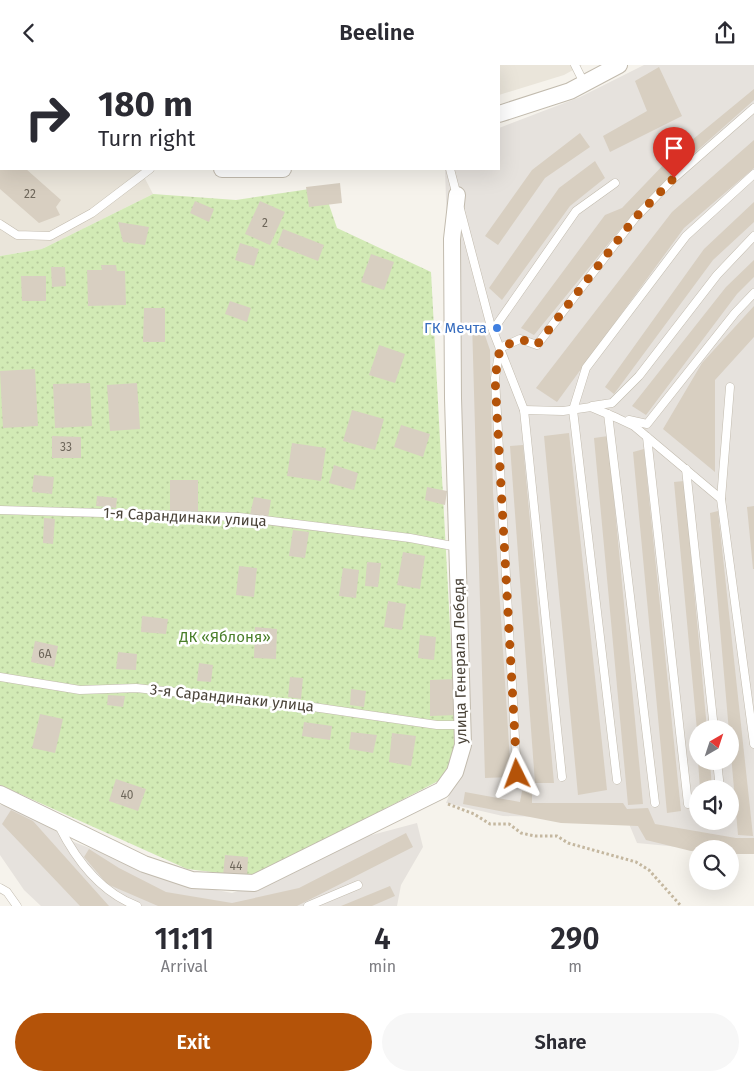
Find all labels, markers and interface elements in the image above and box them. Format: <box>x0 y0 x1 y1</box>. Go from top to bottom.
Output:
icon: back <box>15 19 43 47</box>
text: Beeline <box>339 19 415 46</box>
icon: share <box>711 19 739 47</box>
text: 180 m <box>98 83 193 125</box>
icon: right <box>15 85 80 150</box>
text: Turn right <box>98 125 195 152</box>
pin <box>653 127 695 178</box>
icon: arrive <box>660 134 688 162</box>
house number: 22 <box>24 187 36 201</box>
house number: 2 <box>262 216 268 230</box>
place label: ГК Мечта <box>424 319 487 337</box>
marker: ГК Мечта <box>491 322 503 334</box>
house number: 33 <box>60 440 72 454</box>
street label: 1-я Сарандинаки улица <box>103 504 267 530</box>
street label: улица Генерала Лебедя <box>450 578 470 744</box>
park label: ДК «Яблоня» <box>178 628 271 646</box>
house number: 6А <box>38 647 52 661</box>
street label: 3-я Сарандинаки улица <box>149 680 315 716</box>
north arrow <box>689 720 739 770</box>
map controls <box>689 720 739 890</box>
position arrow <box>490 747 542 799</box>
button: sound <box>689 780 739 830</box>
house number: 40 <box>120 788 134 802</box>
button: search <box>689 840 739 890</box>
house number: 44 <box>230 859 243 873</box>
text: 11:11 <box>154 921 214 957</box>
text: 4 <box>374 921 391 957</box>
text: 290 <box>551 921 600 957</box>
text: Arrival <box>161 957 208 976</box>
text: min <box>369 957 396 976</box>
text: m <box>568 957 582 976</box>
button: Exit <box>15 1013 372 1071</box>
button: Share <box>382 1013 739 1071</box>

